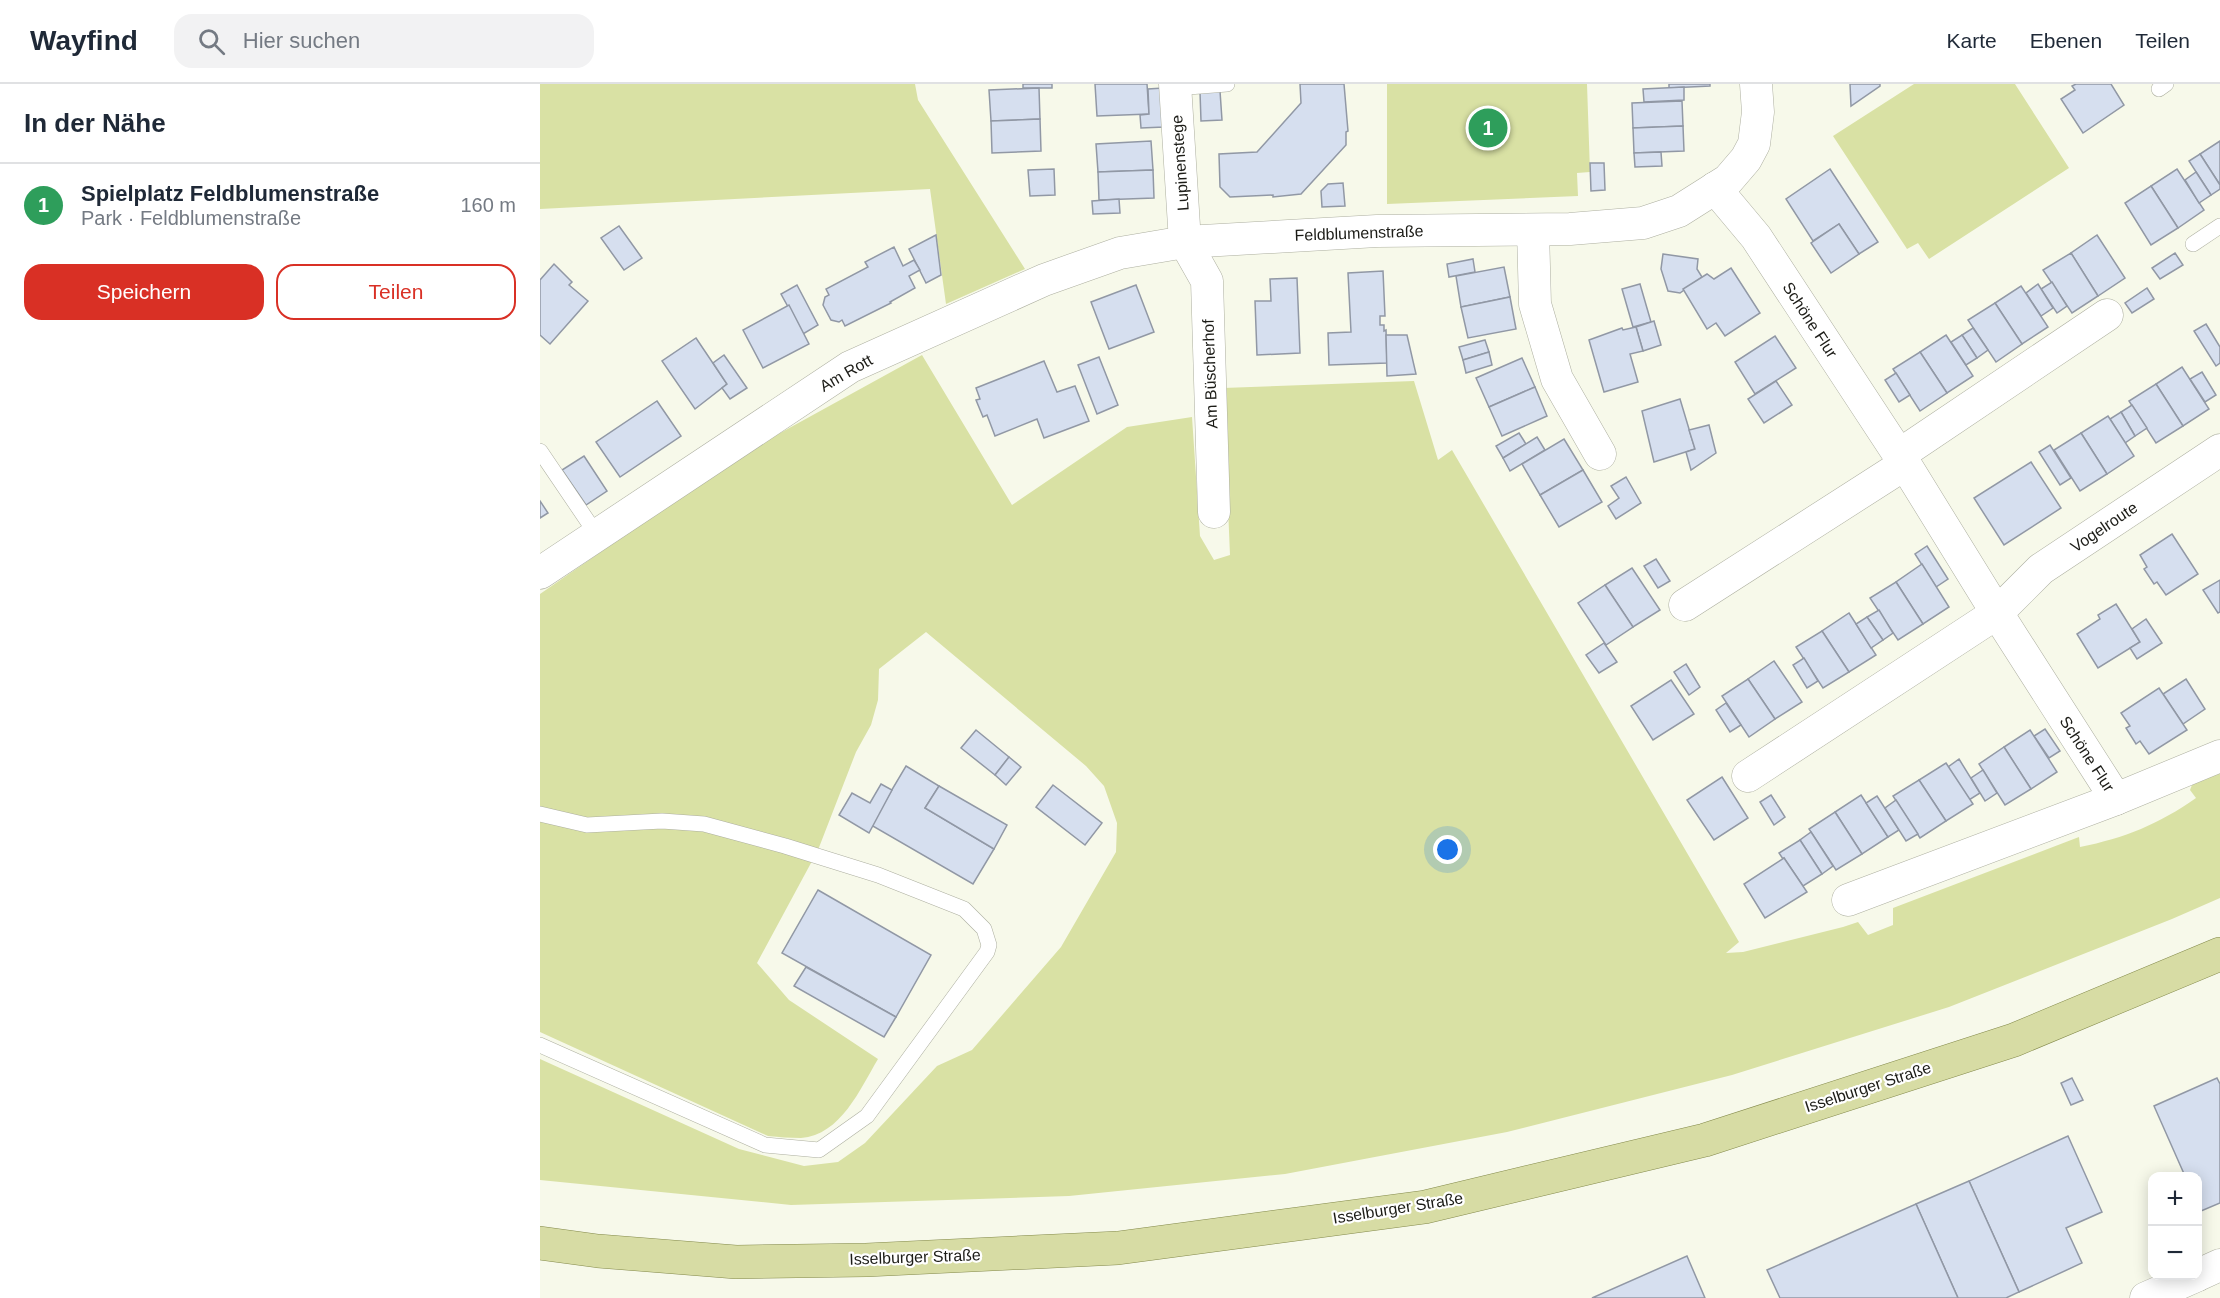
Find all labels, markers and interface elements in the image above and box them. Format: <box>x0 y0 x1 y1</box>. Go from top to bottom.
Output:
search box <box>174 14 594 68</box>
text: Wayfind <box>30 25 138 56</box>
icon: search <box>195 25 228 58</box>
text: Hier suchen <box>243 28 360 53</box>
text: Karte <box>1947 29 1997 52</box>
text: Ebenen <box>2030 29 2102 52</box>
text: Teilen <box>2135 29 2190 52</box>
pin: 1 <box>1468 106 1508 150</box>
text: In der Nähe <box>24 108 166 138</box>
street label: Lupinenstege <box>1168 114 1192 212</box>
text: Spielplatz Feldblumenstraße <box>81 181 379 206</box>
text: 1 <box>38 194 49 216</box>
text: 160 m <box>460 194 516 216</box>
text: Park · Feldblumenstraße <box>81 207 301 229</box>
street label: Feldblumenstraße <box>1294 222 1424 244</box>
button: Speichern <box>24 264 264 320</box>
button: Teilen <box>276 264 516 320</box>
street label: Schöne Flur <box>1779 279 1841 361</box>
street label: Am Büscherhof <box>1200 318 1220 429</box>
street label: Am Rott <box>817 351 876 395</box>
street label: Vogelroute <box>2068 499 2141 555</box>
street label: Schöne Flur <box>2056 713 2118 795</box>
your location <box>1433 835 1462 864</box>
street label: Isselburger Straße <box>1803 1059 1933 1115</box>
map controls <box>2148 1172 2202 1280</box>
button: + <box>2148 1172 2202 1226</box>
street label: Isselburger Straße <box>1332 1189 1464 1227</box>
button: − <box>2148 1226 2202 1280</box>
street label: Isselburger Straße <box>849 1246 981 1268</box>

